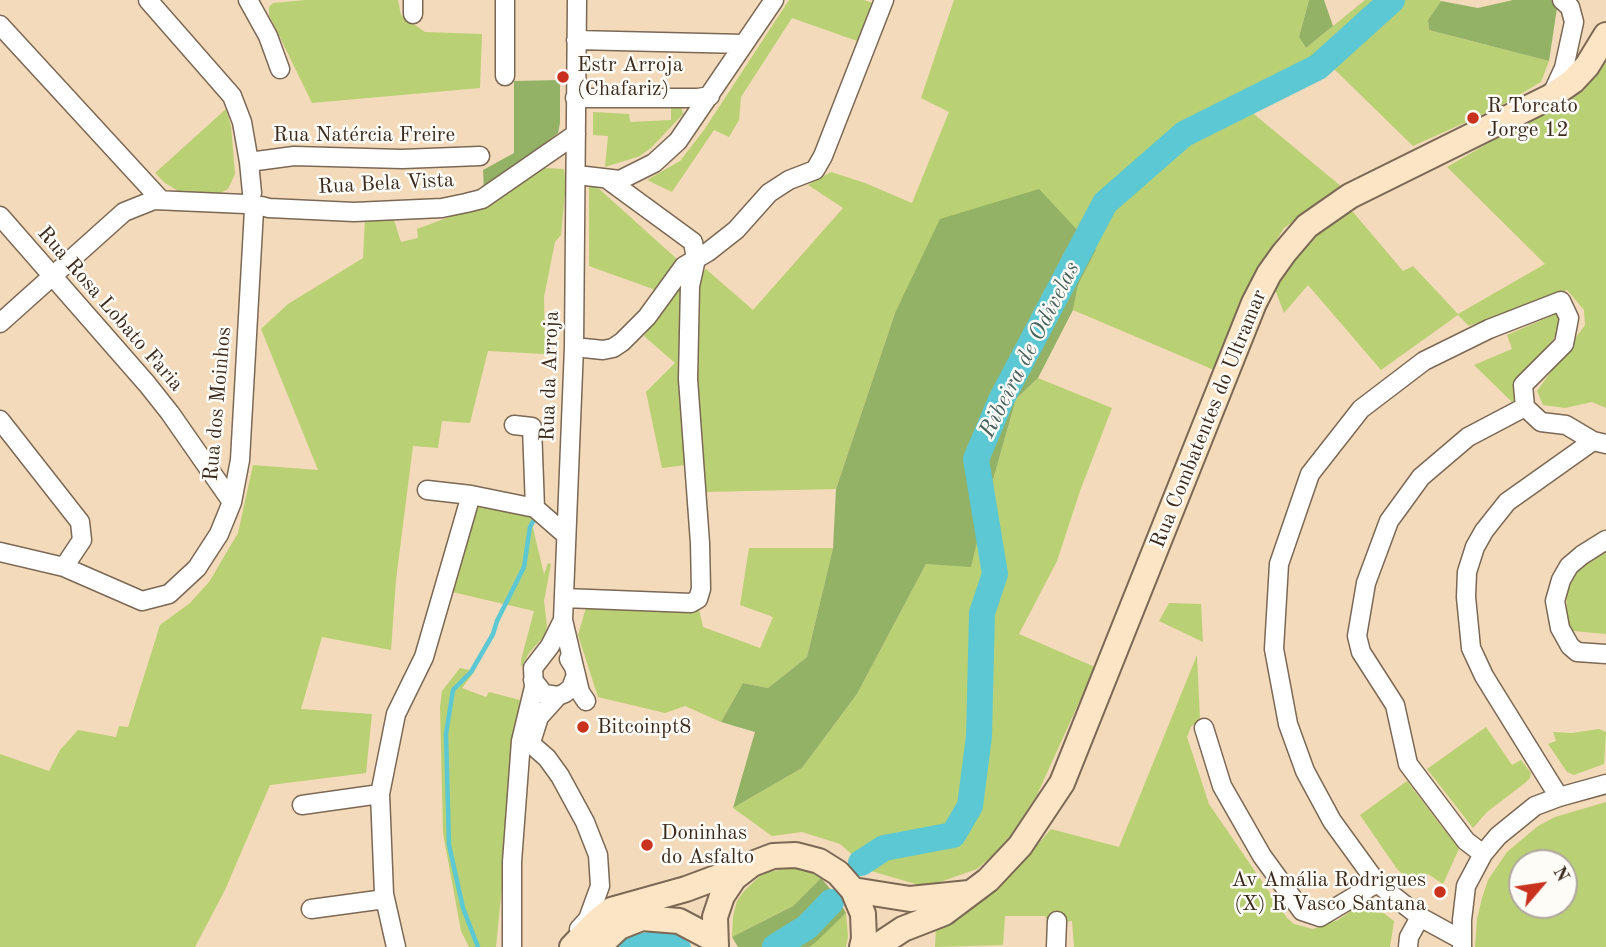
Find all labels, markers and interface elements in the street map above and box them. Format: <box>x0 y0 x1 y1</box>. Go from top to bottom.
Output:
place label: Estr Arroja (Chafariz) <box>577 52 683 102</box>
marker: Estr Arroja (Chafariz) <box>555 69 571 85</box>
place label: R Torcato Jorge 12 <box>1487 93 1578 143</box>
marker: R Torcato Jorge 12 <box>1465 110 1481 126</box>
street label: Rua Natércia Freire <box>273 122 455 148</box>
street label: Rua Bela Vista <box>317 168 455 200</box>
street label: Rua Rosa Lobato Faria <box>31 221 189 397</box>
water label: Ribeira de Odivelas <box>974 257 1086 443</box>
street label: Rua Combatentes do Ultramar <box>1146 286 1272 552</box>
street label: Rua da Arroja <box>535 310 565 442</box>
street label: Rua dos Moinhos <box>199 326 237 482</box>
place label: Bitcoinpt8 <box>597 714 691 740</box>
marker: Bitcoinpt8 <box>575 719 591 735</box>
place label: Doninhas do Asfalto <box>661 820 754 870</box>
marker: Doninhas do Asfalto <box>639 837 655 853</box>
north arrow <box>1508 849 1578 919</box>
text: N <box>1548 864 1572 886</box>
place label: Av Amália Rodrigues (X) R Vasco Santana <box>1232 867 1426 917</box>
marker: Av Amália Rodrigues (X) R Vasco Santana <box>1432 884 1448 900</box>

